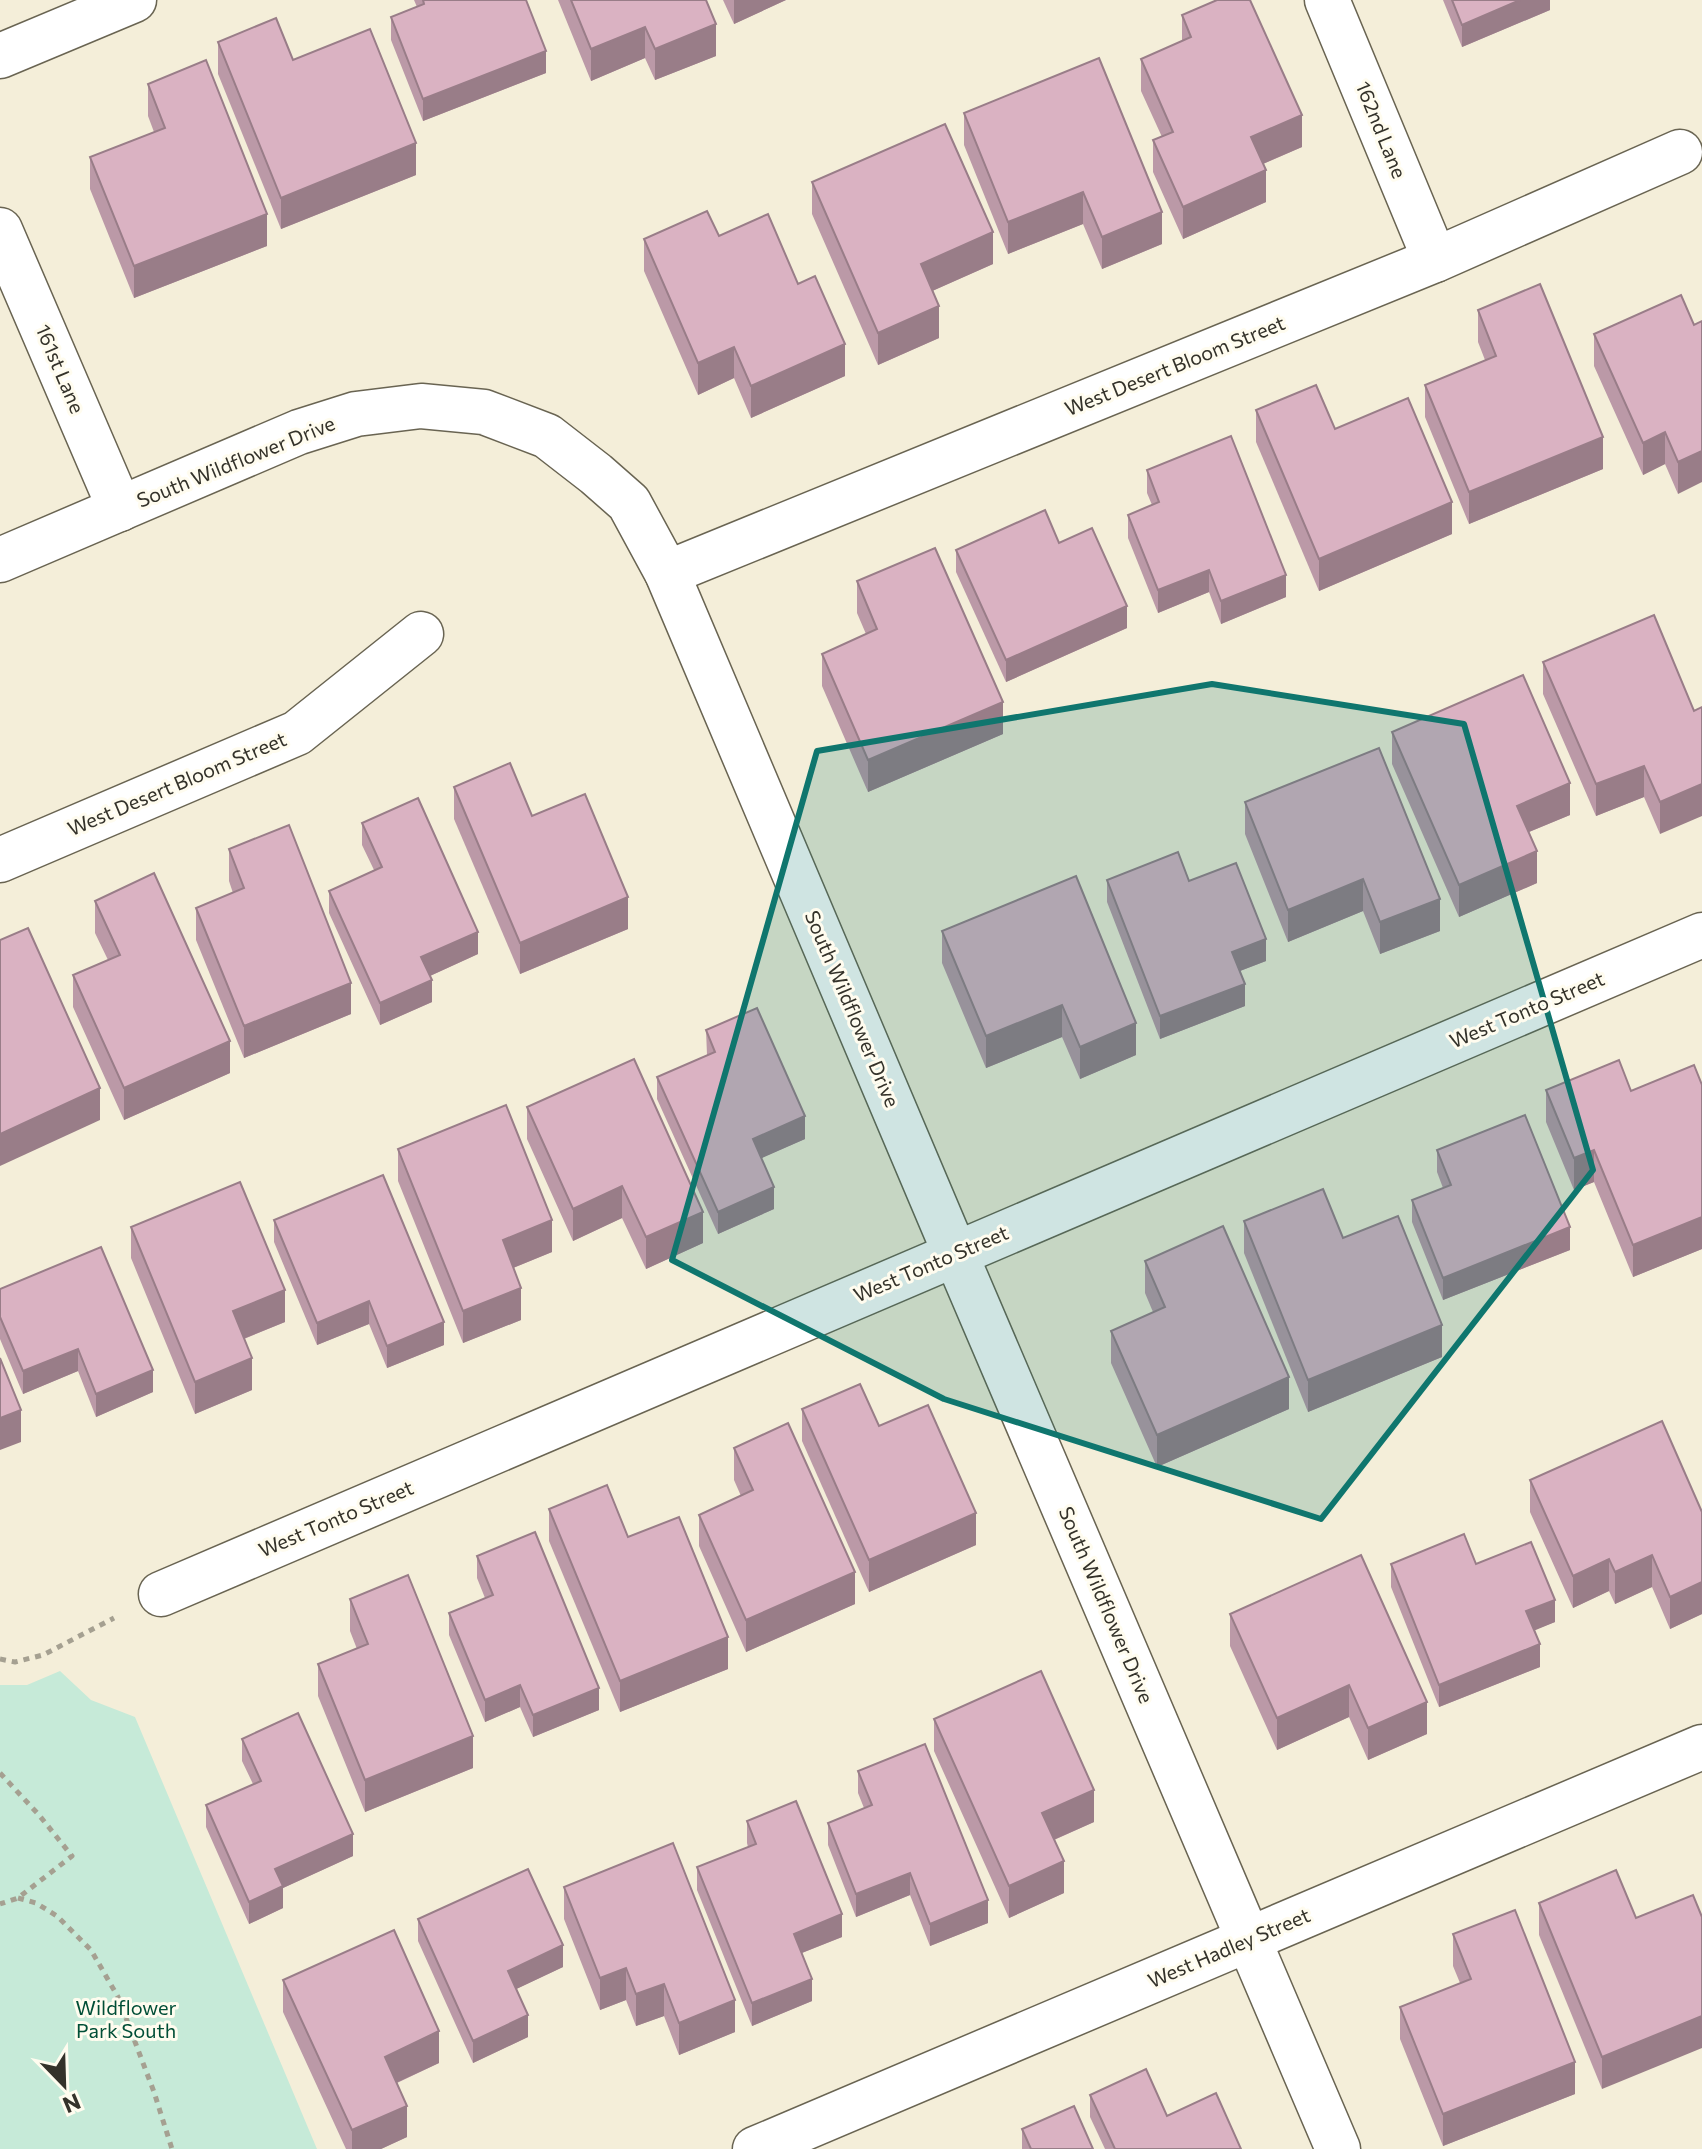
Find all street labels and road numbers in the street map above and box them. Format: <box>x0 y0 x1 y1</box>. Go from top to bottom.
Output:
street label: 162nd Lane <box>1352 78 1412 182</box>
street label: West Desert Bloom Street <box>1061 310 1288 420</box>
street label: 161st Lane <box>31 321 90 417</box>
street label: South Wildflower Drive <box>133 410 338 512</box>
street label: West Desert Bloom Street <box>64 726 290 840</box>
street label: South Wildflower Drive <box>801 907 905 1111</box>
street label: West Tonto Street <box>1446 966 1608 1052</box>
street label: West Tonto Street <box>850 1220 1012 1306</box>
street label: West Tonto Street <box>255 1475 417 1561</box>
street label: South Wildflower Drive <box>1055 1503 1159 1707</box>
street label: West Hadley Street <box>1144 1902 1313 1992</box>

